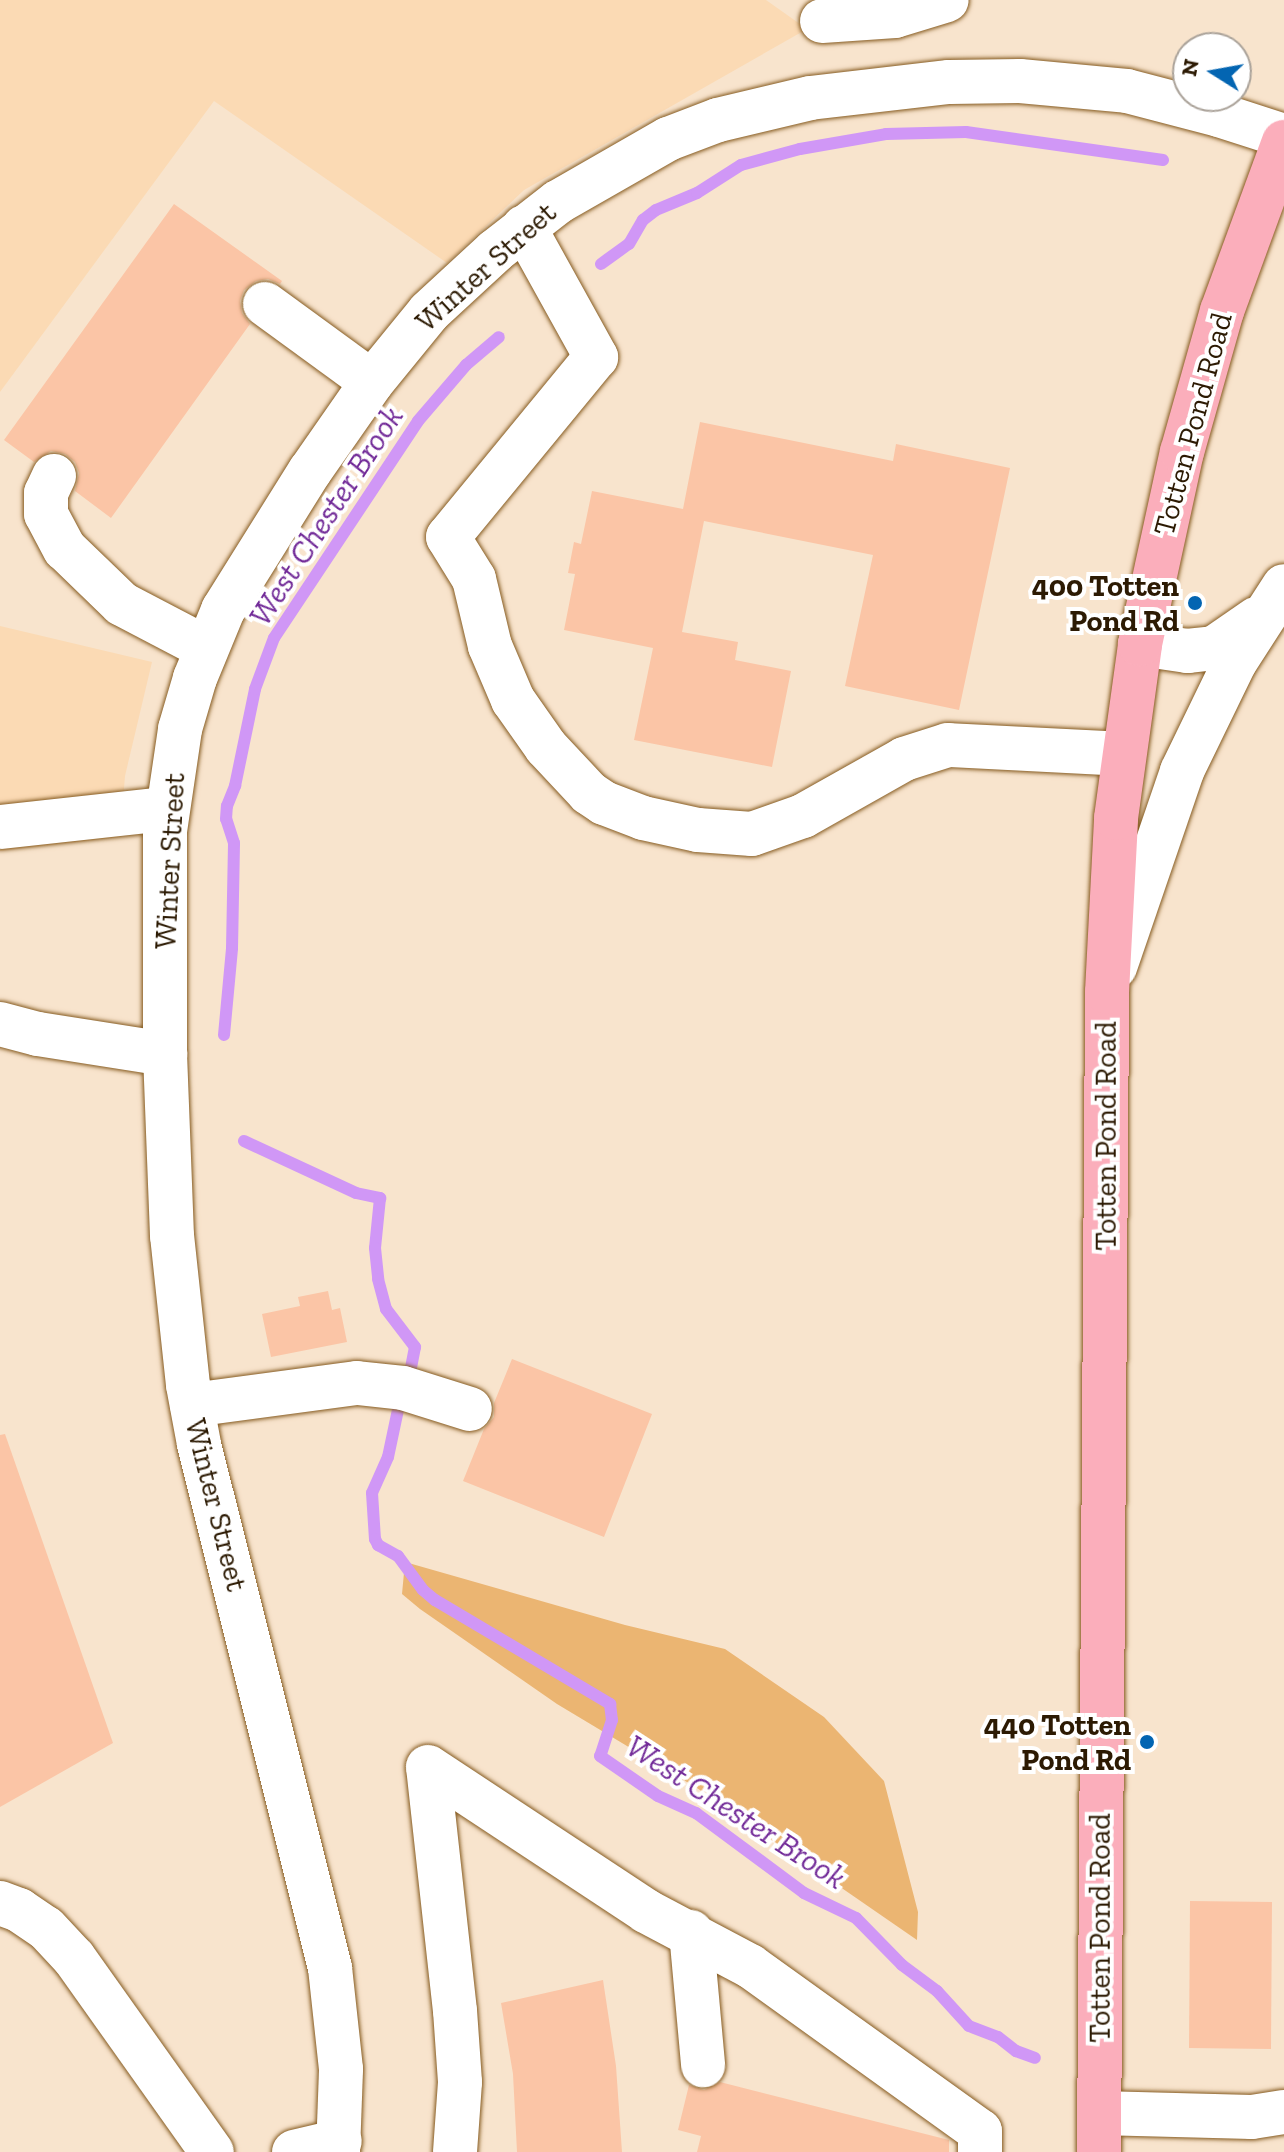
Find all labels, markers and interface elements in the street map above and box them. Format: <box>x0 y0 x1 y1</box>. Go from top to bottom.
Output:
north arrow <box>1172 32 1252 112</box>
text: N <box>1175 57 1205 79</box>
street label: Winter Street <box>408 194 564 340</box>
street label: Totten Pond Road <box>1146 309 1240 539</box>
water label: West Chester Brook <box>241 399 411 633</box>
place label: 400 Totten Pond Rd <box>1032 568 1179 638</box>
marker: 400 Totten Pond Rd <box>1186 594 1204 612</box>
street label: Winter Street <box>147 772 193 950</box>
street label: Totten Pond Road <box>1088 1021 1124 1251</box>
street label: Winter Street <box>177 1415 255 1595</box>
place label: 440 Totten Pond Rd <box>984 1707 1131 1778</box>
water label: West Chester Brook <box>619 1727 853 1897</box>
marker: 440 Totten Pond Rd <box>1138 1733 1156 1751</box>
street label: Totten Pond Road <box>1082 1813 1118 2043</box>

